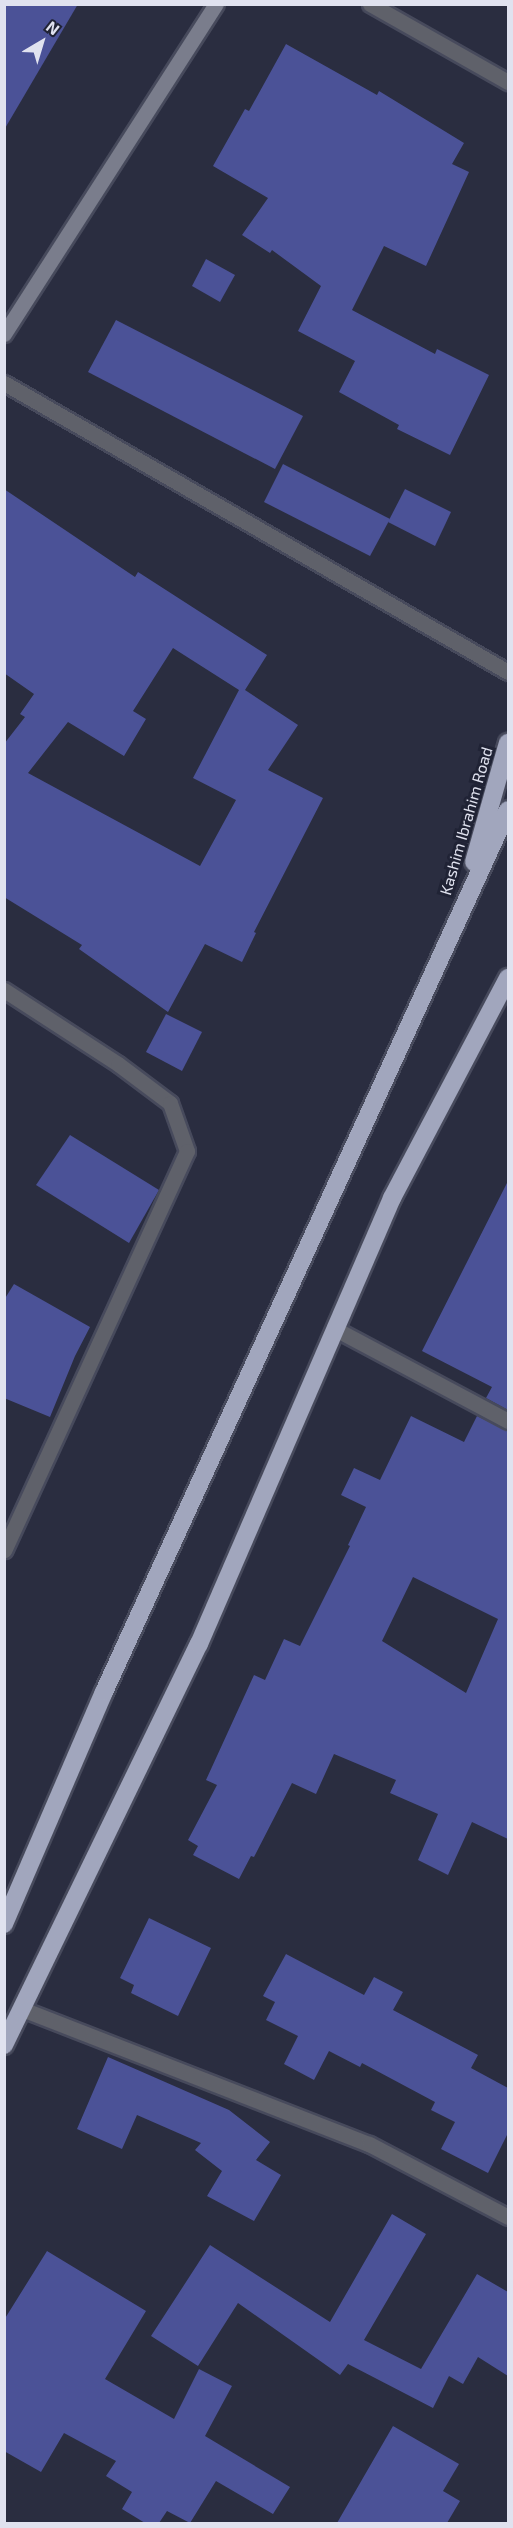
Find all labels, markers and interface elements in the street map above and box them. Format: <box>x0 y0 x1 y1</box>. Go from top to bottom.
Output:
north arrow <box>12 12 72 72</box>
text: N <box>43 16 64 38</box>
street label: Kashim Ibrahim Road <box>436 745 496 897</box>

